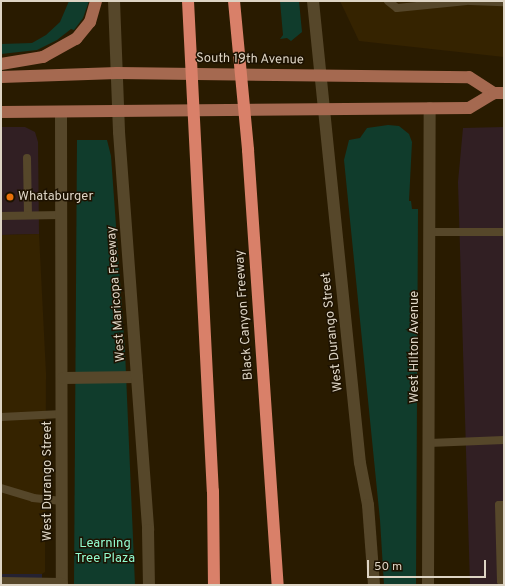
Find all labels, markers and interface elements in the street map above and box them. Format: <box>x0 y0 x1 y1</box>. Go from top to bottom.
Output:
street label: South 19th Avenue <box>196 51 304 69</box>
place label: Whataburger <box>18 189 93 205</box>
marker: Whataburger <box>5 192 15 202</box>
street label: West Maricopa Freeway <box>104 226 130 362</box>
street label: Black Canyon Freeway <box>233 249 257 381</box>
street label: West Durango Street <box>319 271 347 393</box>
street label: West Hilton Avenue <box>407 290 423 404</box>
street label: West Durango Street <box>40 421 56 541</box>
park label: Learning Tree Plaza <box>75 537 135 568</box>
scale bar <box>369 552 488 578</box>
text: 50 m <box>374 559 402 575</box>

